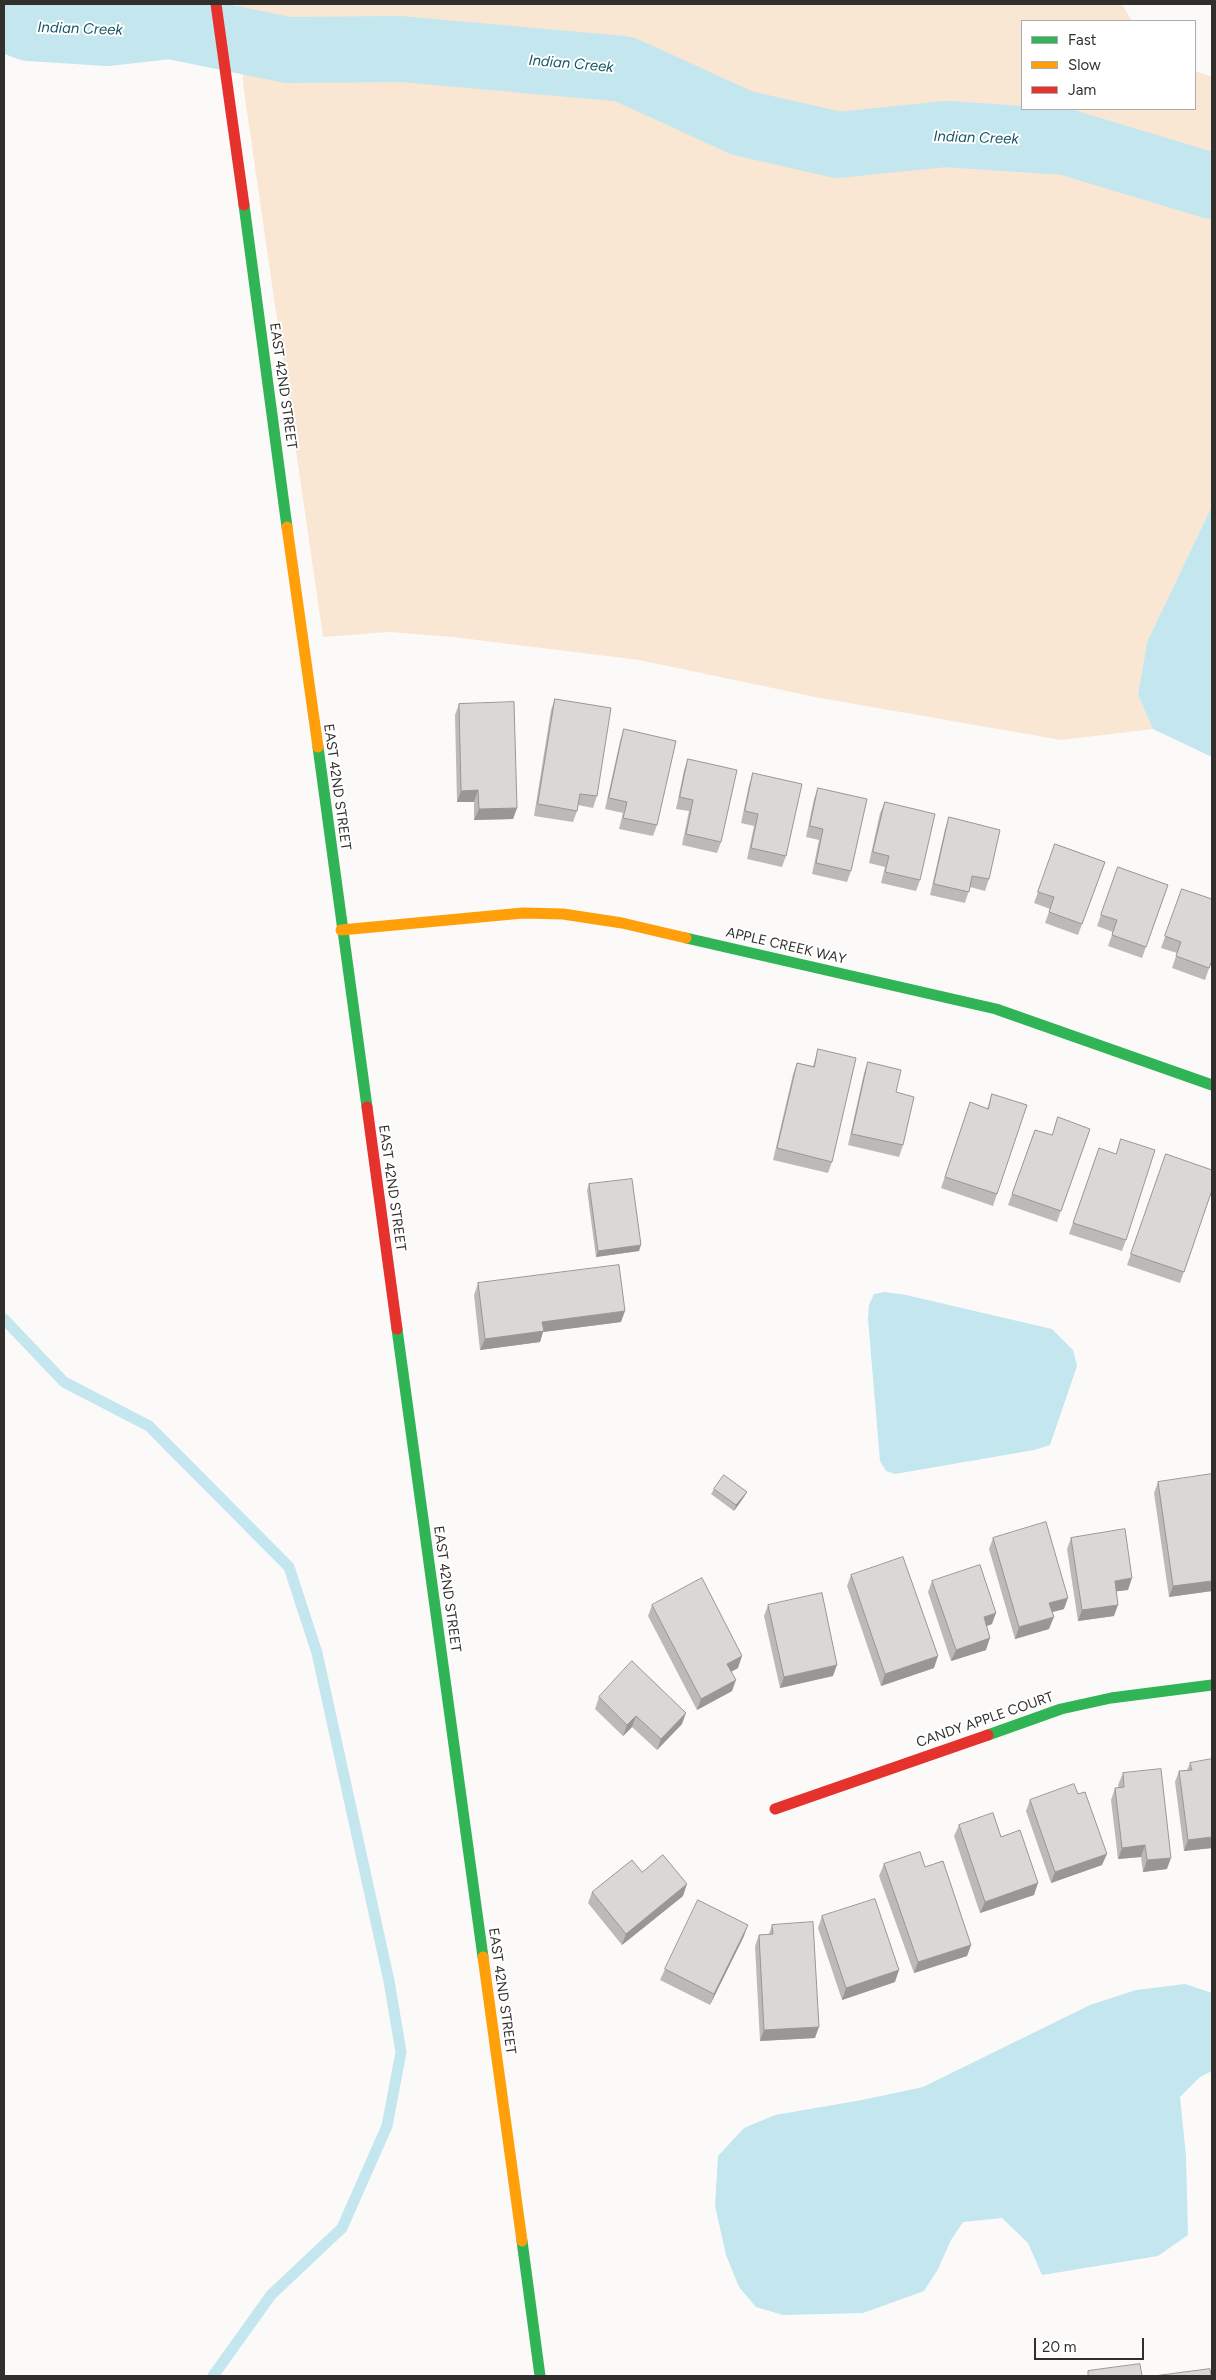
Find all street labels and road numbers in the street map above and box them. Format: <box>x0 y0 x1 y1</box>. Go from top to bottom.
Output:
street label: EAST 42ND STREET <box>266 322 300 450</box>
street label: EAST 42ND STREET <box>320 723 354 851</box>
street label: APPLE CREEK WAY <box>724 924 848 968</box>
street label: EAST 42ND STREET <box>375 1124 409 1252</box>
street label: EAST 42ND STREET <box>430 1525 464 1653</box>
street label: CANDY APPLE COURT <box>914 1689 1056 1751</box>
street label: EAST 42ND STREET <box>485 1927 519 2055</box>

